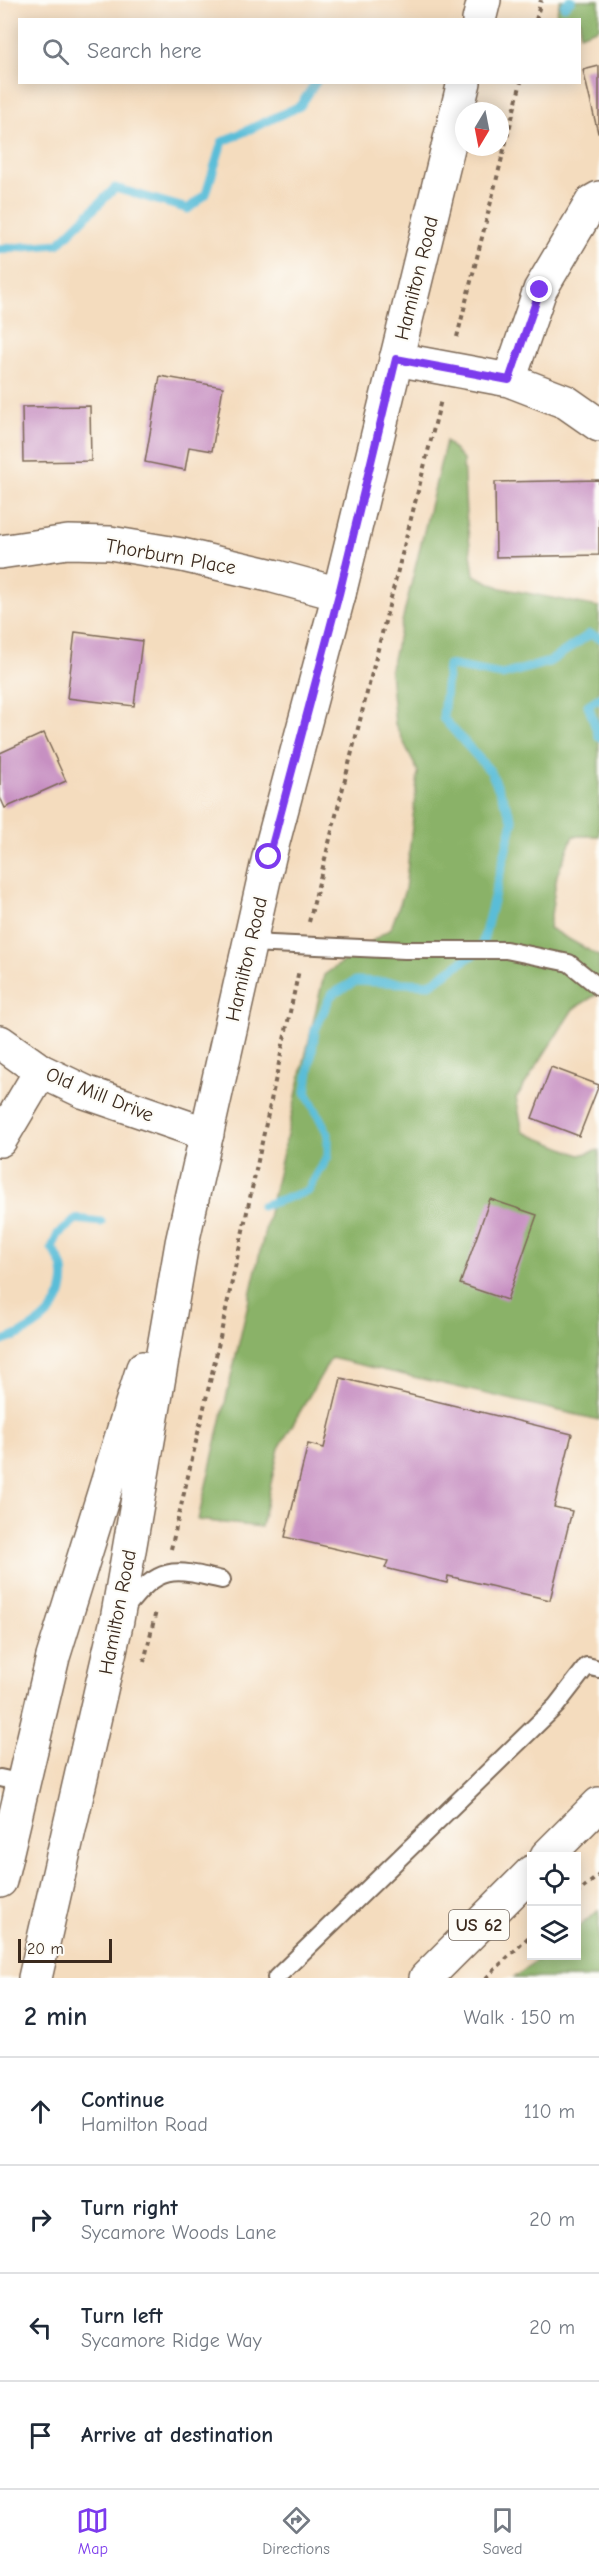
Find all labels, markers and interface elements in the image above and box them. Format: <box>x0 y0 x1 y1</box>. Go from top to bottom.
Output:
search box <box>18 18 581 84</box>
icon: search <box>39 35 72 68</box>
text: Search here <box>87 38 202 64</box>
north arrow <box>455 102 509 156</box>
street label: Hamilton Road <box>390 214 443 342</box>
route end <box>526 276 552 302</box>
street label: Thorburn Place <box>104 534 238 579</box>
route start <box>255 843 281 869</box>
street label: Hamilton Road <box>221 895 272 1024</box>
street label: Old Mill Drive <box>43 1062 157 1127</box>
street label: Hamilton Road <box>94 1548 141 1677</box>
map controls <box>527 1852 581 1960</box>
button: locate <box>527 1852 581 1906</box>
button: layers <box>527 1906 581 1960</box>
road number: US 62 <box>449 1910 509 1940</box>
scale bar <box>18 1936 112 1964</box>
text: 20 m <box>27 1940 64 1958</box>
text: 2 min <box>24 2002 87 2032</box>
text: Walk · 150 m <box>464 2006 575 2029</box>
text: Continue <box>81 2087 164 2113</box>
icon: ahead <box>24 2095 57 2128</box>
text: 110 m <box>524 2100 575 2123</box>
text: Hamilton Road <box>81 2113 208 2136</box>
text: Turn right <box>81 2195 178 2221</box>
icon: right <box>24 2203 57 2236</box>
text: 20 m <box>529 2208 575 2231</box>
text: Sycamore Woods Lane <box>81 2221 276 2244</box>
text: Turn left <box>81 2303 163 2329</box>
icon: left <box>24 2311 57 2344</box>
text: 20 m <box>529 2316 575 2339</box>
text: Sycamore Ridge Way <box>81 2329 262 2352</box>
icon: arrive <box>24 2419 57 2452</box>
text: Arrive at destination <box>81 2422 273 2448</box>
tab: Map <box>76 2504 109 2558</box>
tab: Directions <box>262 2504 330 2558</box>
tab: Saved <box>483 2504 523 2558</box>

